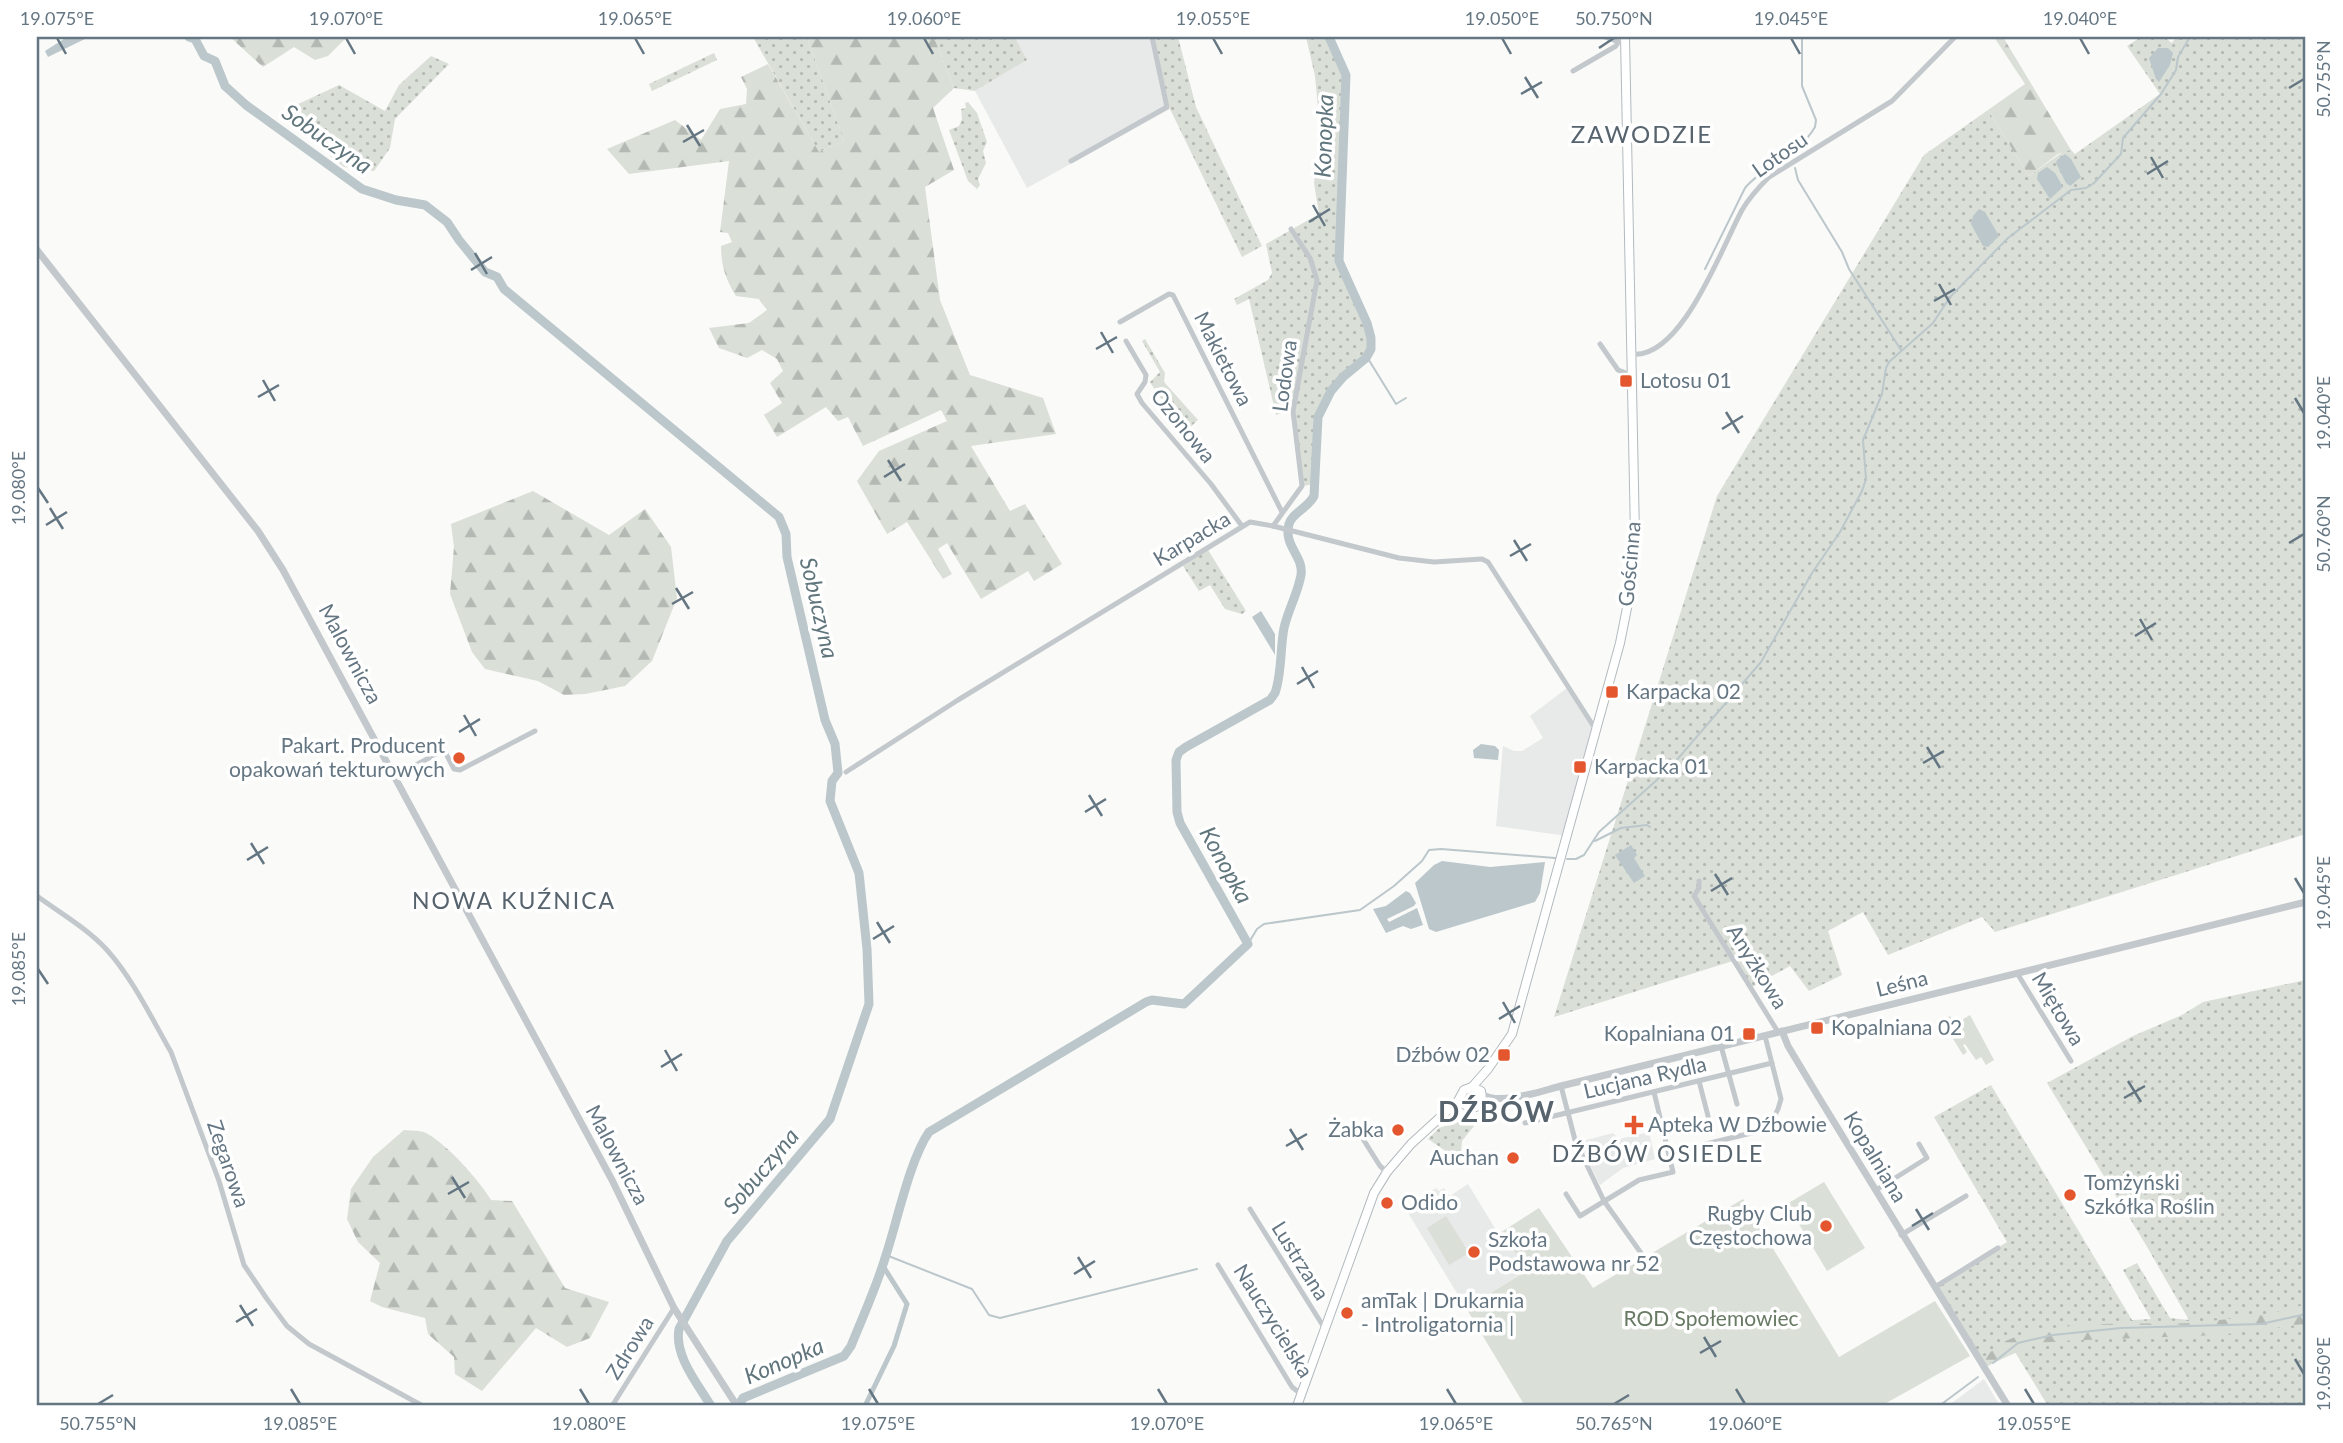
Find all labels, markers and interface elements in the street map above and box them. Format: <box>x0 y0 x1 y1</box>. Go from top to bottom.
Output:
text: 19.075°E <box>20 7 94 29</box>
text: 19.070°E <box>309 7 383 29</box>
text: 19.065°E <box>598 7 672 29</box>
text: 19.060°E <box>887 7 961 29</box>
text: 19.055°E <box>1176 7 1250 29</box>
text: 19.050°E <box>1465 7 1539 29</box>
text: 50.750°N <box>1575 7 1653 29</box>
text: 19.045°E <box>1754 7 1828 29</box>
text: 19.040°E <box>2043 7 2117 29</box>
text: 50.755°N <box>2312 40 2334 118</box>
water label: Konopka <box>1308 94 1338 178</box>
water label: Sobuczyna <box>277 97 378 179</box>
district label: ZAWODZIE <box>1571 119 1713 148</box>
street label: Lotosu <box>1747 126 1812 182</box>
street label: Makietowa <box>1190 307 1259 410</box>
street label: Lodowa <box>1266 338 1301 413</box>
place label: Lotosu 01 <box>1640 367 1732 392</box>
marker: Lotosu 01 <box>1618 373 1634 389</box>
text: 19.040°E <box>2312 376 2334 450</box>
street label: Ozonowa <box>1147 383 1222 467</box>
text: 19.080°E <box>7 451 29 525</box>
text: 50.760°N <box>2312 495 2334 573</box>
street label: Karpacka <box>1148 505 1234 570</box>
street label: Gościnna <box>1612 520 1645 607</box>
water label: Sobuczyna <box>795 554 845 661</box>
street label: Malownicza <box>315 599 388 708</box>
place label: Karpacka 02 <box>1626 678 1741 703</box>
marker: Karpacka 02 <box>1604 684 1620 700</box>
place label: Pakart. Producent opakowań tekturowych <box>229 732 445 781</box>
marker: Pakart. Producent opakowań tekturowych <box>451 750 467 766</box>
place label: Karpacka 01 <box>1594 753 1709 778</box>
marker: Karpacka 01 <box>1572 759 1588 775</box>
water label: Konopka <box>1194 821 1259 908</box>
text: 19.045°E <box>2312 856 2334 930</box>
district label: NOWA KUŹNICA <box>412 886 616 914</box>
street label: Anyżkowa <box>1723 919 1794 1013</box>
text: 19.085°E <box>7 932 29 1006</box>
street label: Leśna <box>1873 964 1930 1001</box>
street label: Miętowa <box>2028 967 2091 1050</box>
place label: Kopalniana 02 <box>1831 1014 1962 1039</box>
place label: Kopalniana 01 <box>1604 1020 1735 1045</box>
marker: Kopalniana 02 <box>1809 1020 1825 1036</box>
marker: Kopalniana 01 <box>1741 1026 1757 1042</box>
place label: Dźbów 02 <box>1395 1041 1490 1066</box>
marker: Dźbów 02 <box>1496 1047 1512 1063</box>
street label: Lucjana Rydla <box>1581 1050 1709 1103</box>
district label: DŹBÓW <box>1438 1094 1556 1128</box>
street label: Malownicza <box>582 1100 655 1209</box>
street label: Kopalniana <box>1839 1106 1913 1206</box>
place label: Apteka W Dźbowie <box>1648 1111 1827 1136</box>
place label: Żabka <box>1328 1116 1384 1141</box>
street label: Zegarowa <box>203 1117 256 1210</box>
marker: Apteka W Dźbowie <box>1626 1117 1642 1133</box>
water label: Sobuczyna <box>716 1122 804 1219</box>
marker: Żabka <box>1390 1122 1406 1138</box>
district label: DŹBÓW OSIEDLE <box>1552 1139 1764 1167</box>
place label: Auchan <box>1429 1144 1499 1169</box>
marker: Auchan <box>1505 1150 1521 1166</box>
place label: Tomżyński Szkółka Roślin <box>2084 1169 2215 1218</box>
marker: Tomżyński Szkółka Roślin <box>2062 1187 2078 1203</box>
place label: Odido <box>1401 1189 1458 1214</box>
marker: Odido <box>1379 1195 1395 1211</box>
place label: Rugby Club Częstochowa <box>1689 1200 1812 1249</box>
street label: Lustrzana <box>1267 1216 1335 1304</box>
marker: Rugby Club Częstochowa <box>1818 1218 1834 1234</box>
place label: Szkoła Podstawowa nr 52 <box>1488 1226 1660 1275</box>
marker: Szkoła Podstawowa nr 52 <box>1466 1244 1482 1260</box>
street label: Nauczycielska <box>1229 1259 1319 1382</box>
place label: amTak | Drukarnia - Introligatornia | <box>1361 1287 1524 1336</box>
marker: amTak | Drukarnia - Introligatornia | <box>1339 1305 1355 1321</box>
park label: ROD Społemowiec <box>1623 1305 1799 1330</box>
street label: Zdrowa <box>600 1311 658 1383</box>
water label: Konopka <box>740 1331 828 1389</box>
text: 19.050°E <box>2312 1337 2334 1411</box>
text: 50.755°N <box>59 1412 137 1434</box>
text: 19.085°E <box>263 1412 337 1434</box>
text: 19.080°E <box>552 1412 626 1434</box>
text: 19.075°E <box>841 1412 915 1434</box>
text: 19.070°E <box>1130 1412 1204 1434</box>
text: 19.065°E <box>1419 1412 1493 1434</box>
text: 50.765°N <box>1575 1412 1653 1434</box>
text: 19.060°E <box>1708 1412 1782 1434</box>
text: 19.055°E <box>1997 1412 2071 1434</box>

